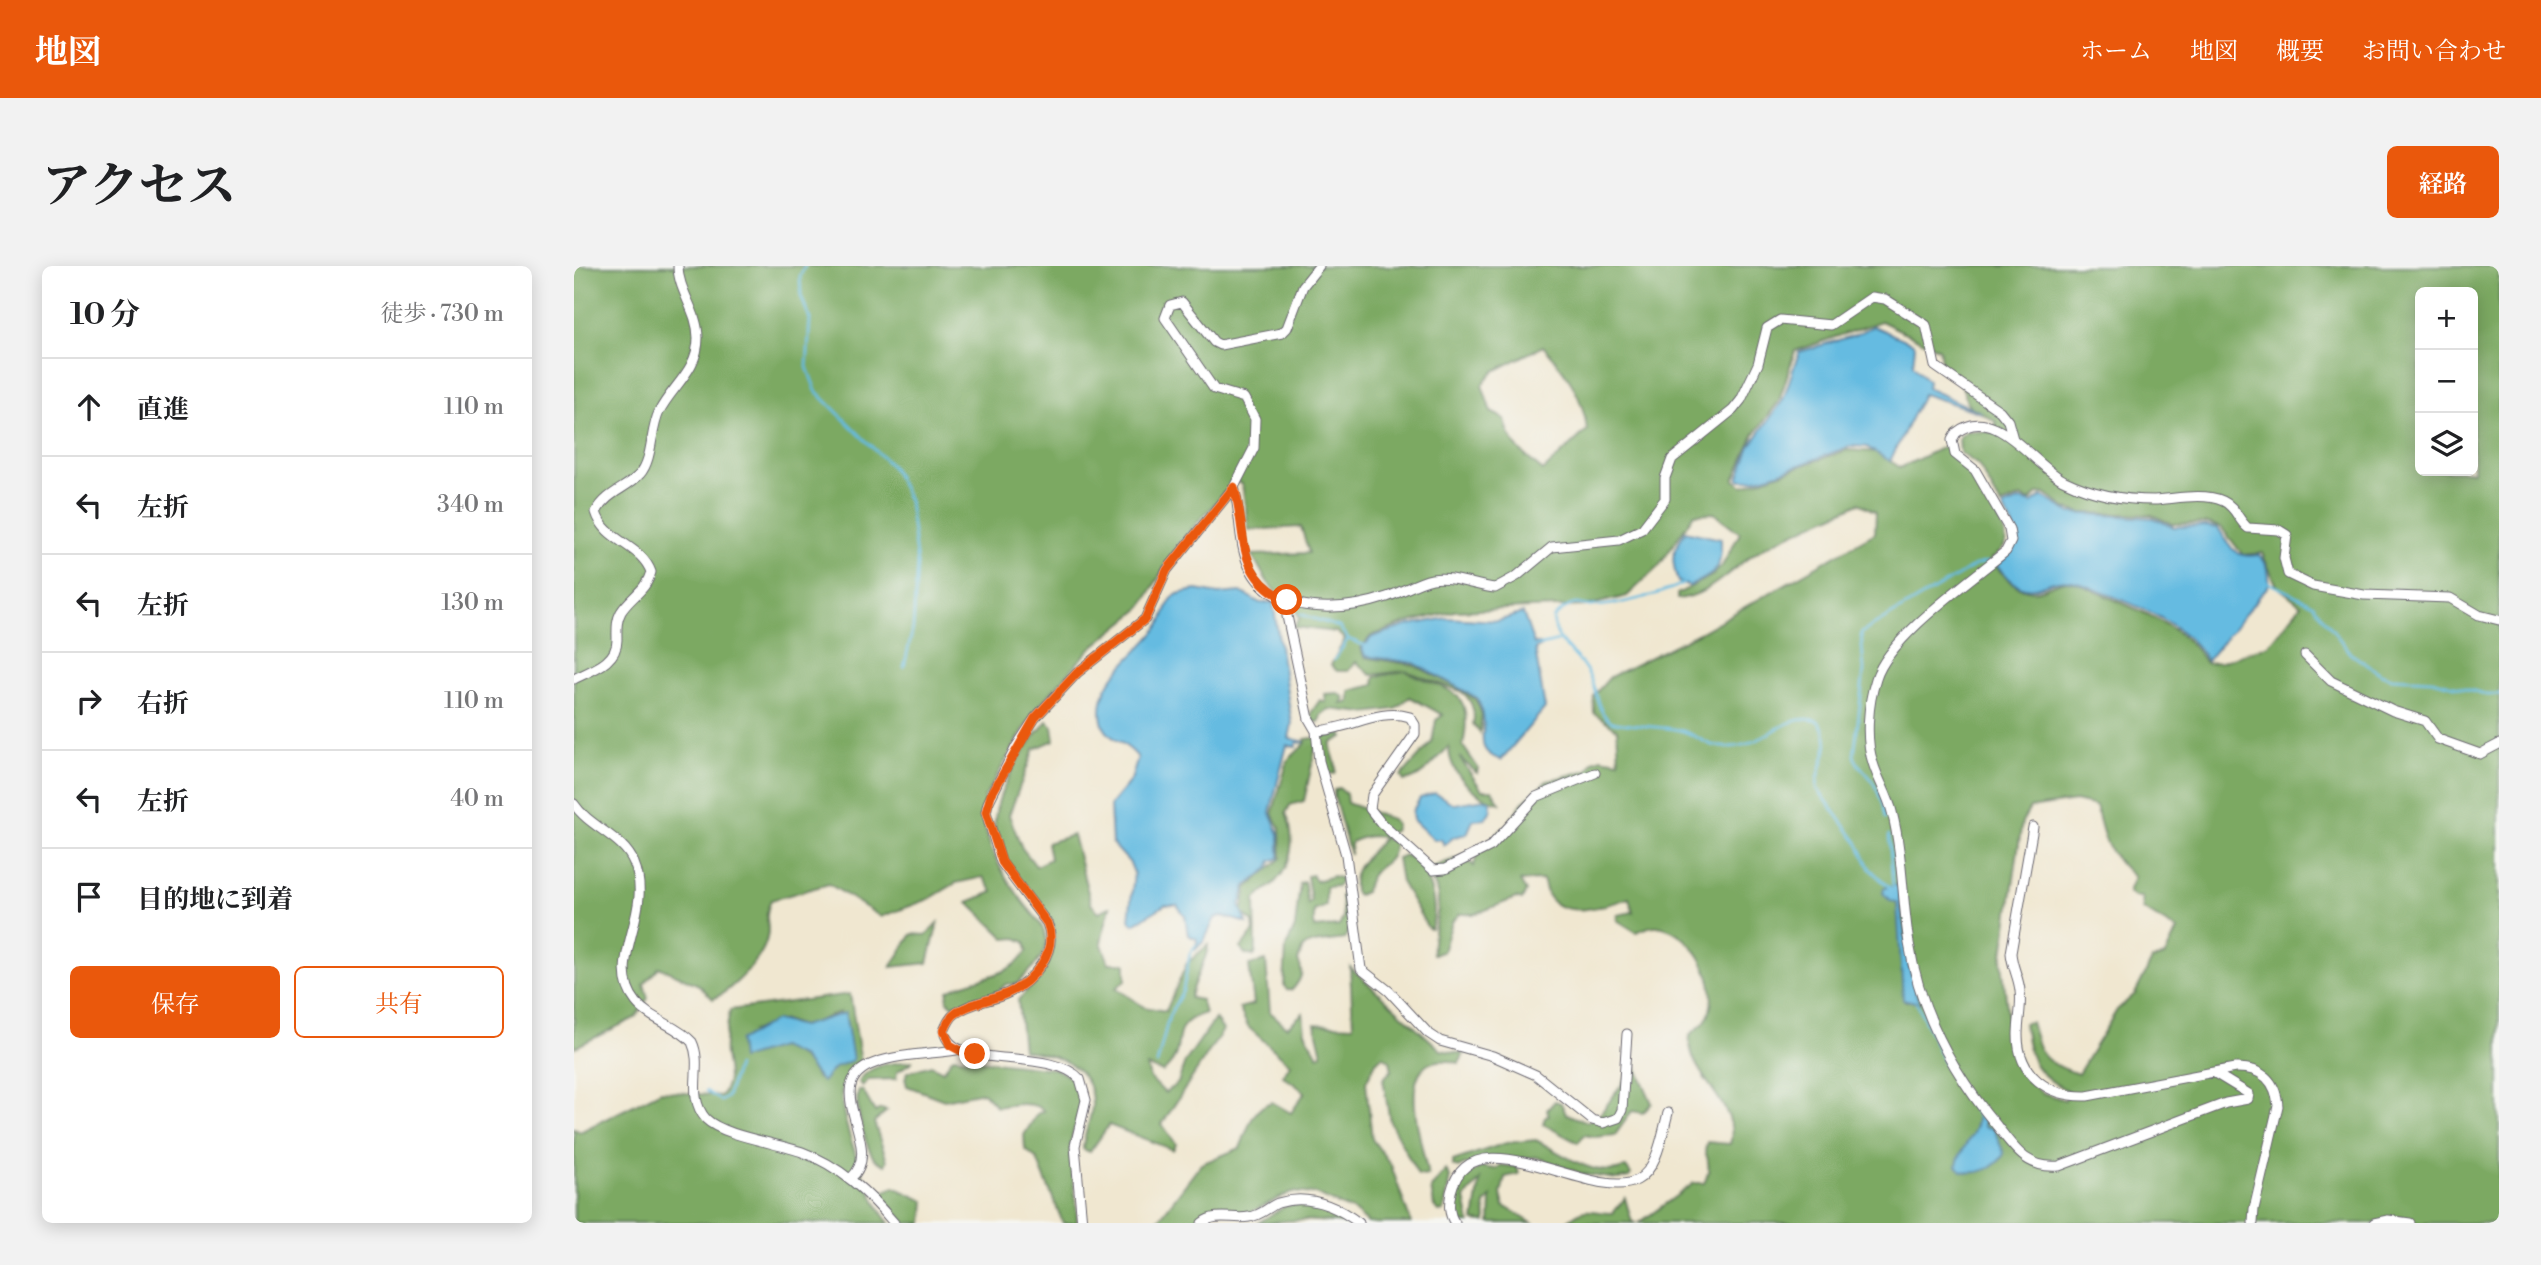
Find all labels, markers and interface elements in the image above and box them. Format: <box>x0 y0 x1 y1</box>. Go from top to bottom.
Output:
text: 地図 <box>35 33 101 74</box>
text: ホーム <box>2080 37 2152 67</box>
text: 地図 <box>2190 37 2238 67</box>
text: 概要 <box>2276 37 2324 67</box>
text: お問い合わせ <box>2362 37 2506 67</box>
button: 経路 <box>2387 146 2499 218</box>
text: アクセス <box>42 157 237 218</box>
map controls <box>2415 287 2478 476</box>
button: + <box>2415 287 2478 350</box>
text: 10 分 <box>70 296 140 334</box>
text: 徒歩 · 730 m <box>380 300 504 328</box>
button: − <box>2415 350 2478 413</box>
icon: ahead <box>70 388 108 426</box>
text: 110 m <box>444 393 504 421</box>
text: 直進 <box>137 394 189 426</box>
button: layers <box>2415 413 2478 476</box>
icon: left <box>70 486 108 524</box>
text: 340 m <box>437 491 504 519</box>
text: 左折 <box>137 492 189 524</box>
icon: left <box>70 584 108 622</box>
route start <box>1271 584 1302 615</box>
text: 130 m <box>441 589 504 617</box>
text: 左折 <box>137 590 189 622</box>
icon: right <box>70 682 108 720</box>
text: 110 m <box>444 687 504 715</box>
text: 右折 <box>137 688 189 720</box>
icon: left <box>70 780 108 818</box>
text: 40 m <box>450 785 504 813</box>
text: 左折 <box>137 786 189 818</box>
icon: arrive <box>70 878 108 916</box>
text: 目的地に到着 <box>137 884 293 916</box>
button: 保存 <box>70 966 280 1038</box>
button: 共有 <box>294 966 504 1038</box>
route end <box>959 1038 990 1069</box>

